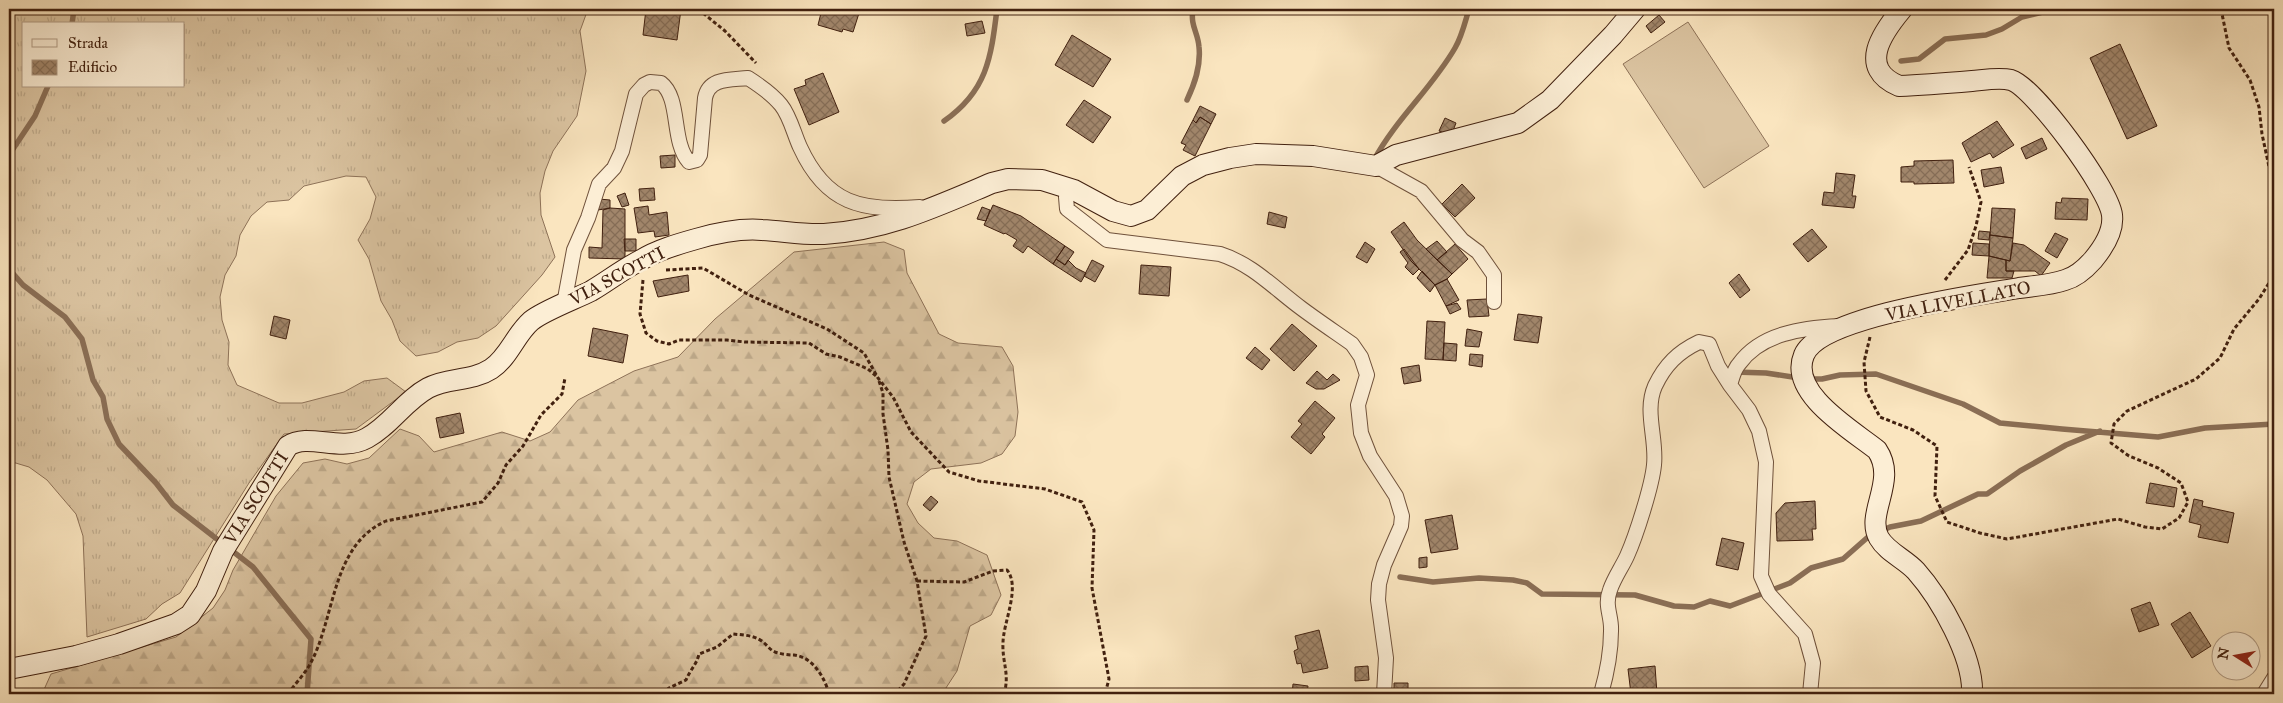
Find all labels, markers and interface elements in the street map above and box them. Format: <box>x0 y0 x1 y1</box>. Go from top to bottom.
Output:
legend <box>22 22 185 88</box>
text: Strada <box>68 34 108 52</box>
text: Edificio <box>68 58 117 76</box>
street label: VIA SCOTTI <box>565 241 669 311</box>
street label: VIA LIVELLATO <box>1883 276 2032 326</box>
street label: VIA SCOTTI <box>218 447 293 549</box>
north arrow <box>2210 630 2260 680</box>
text: N <box>2214 646 2233 661</box>

